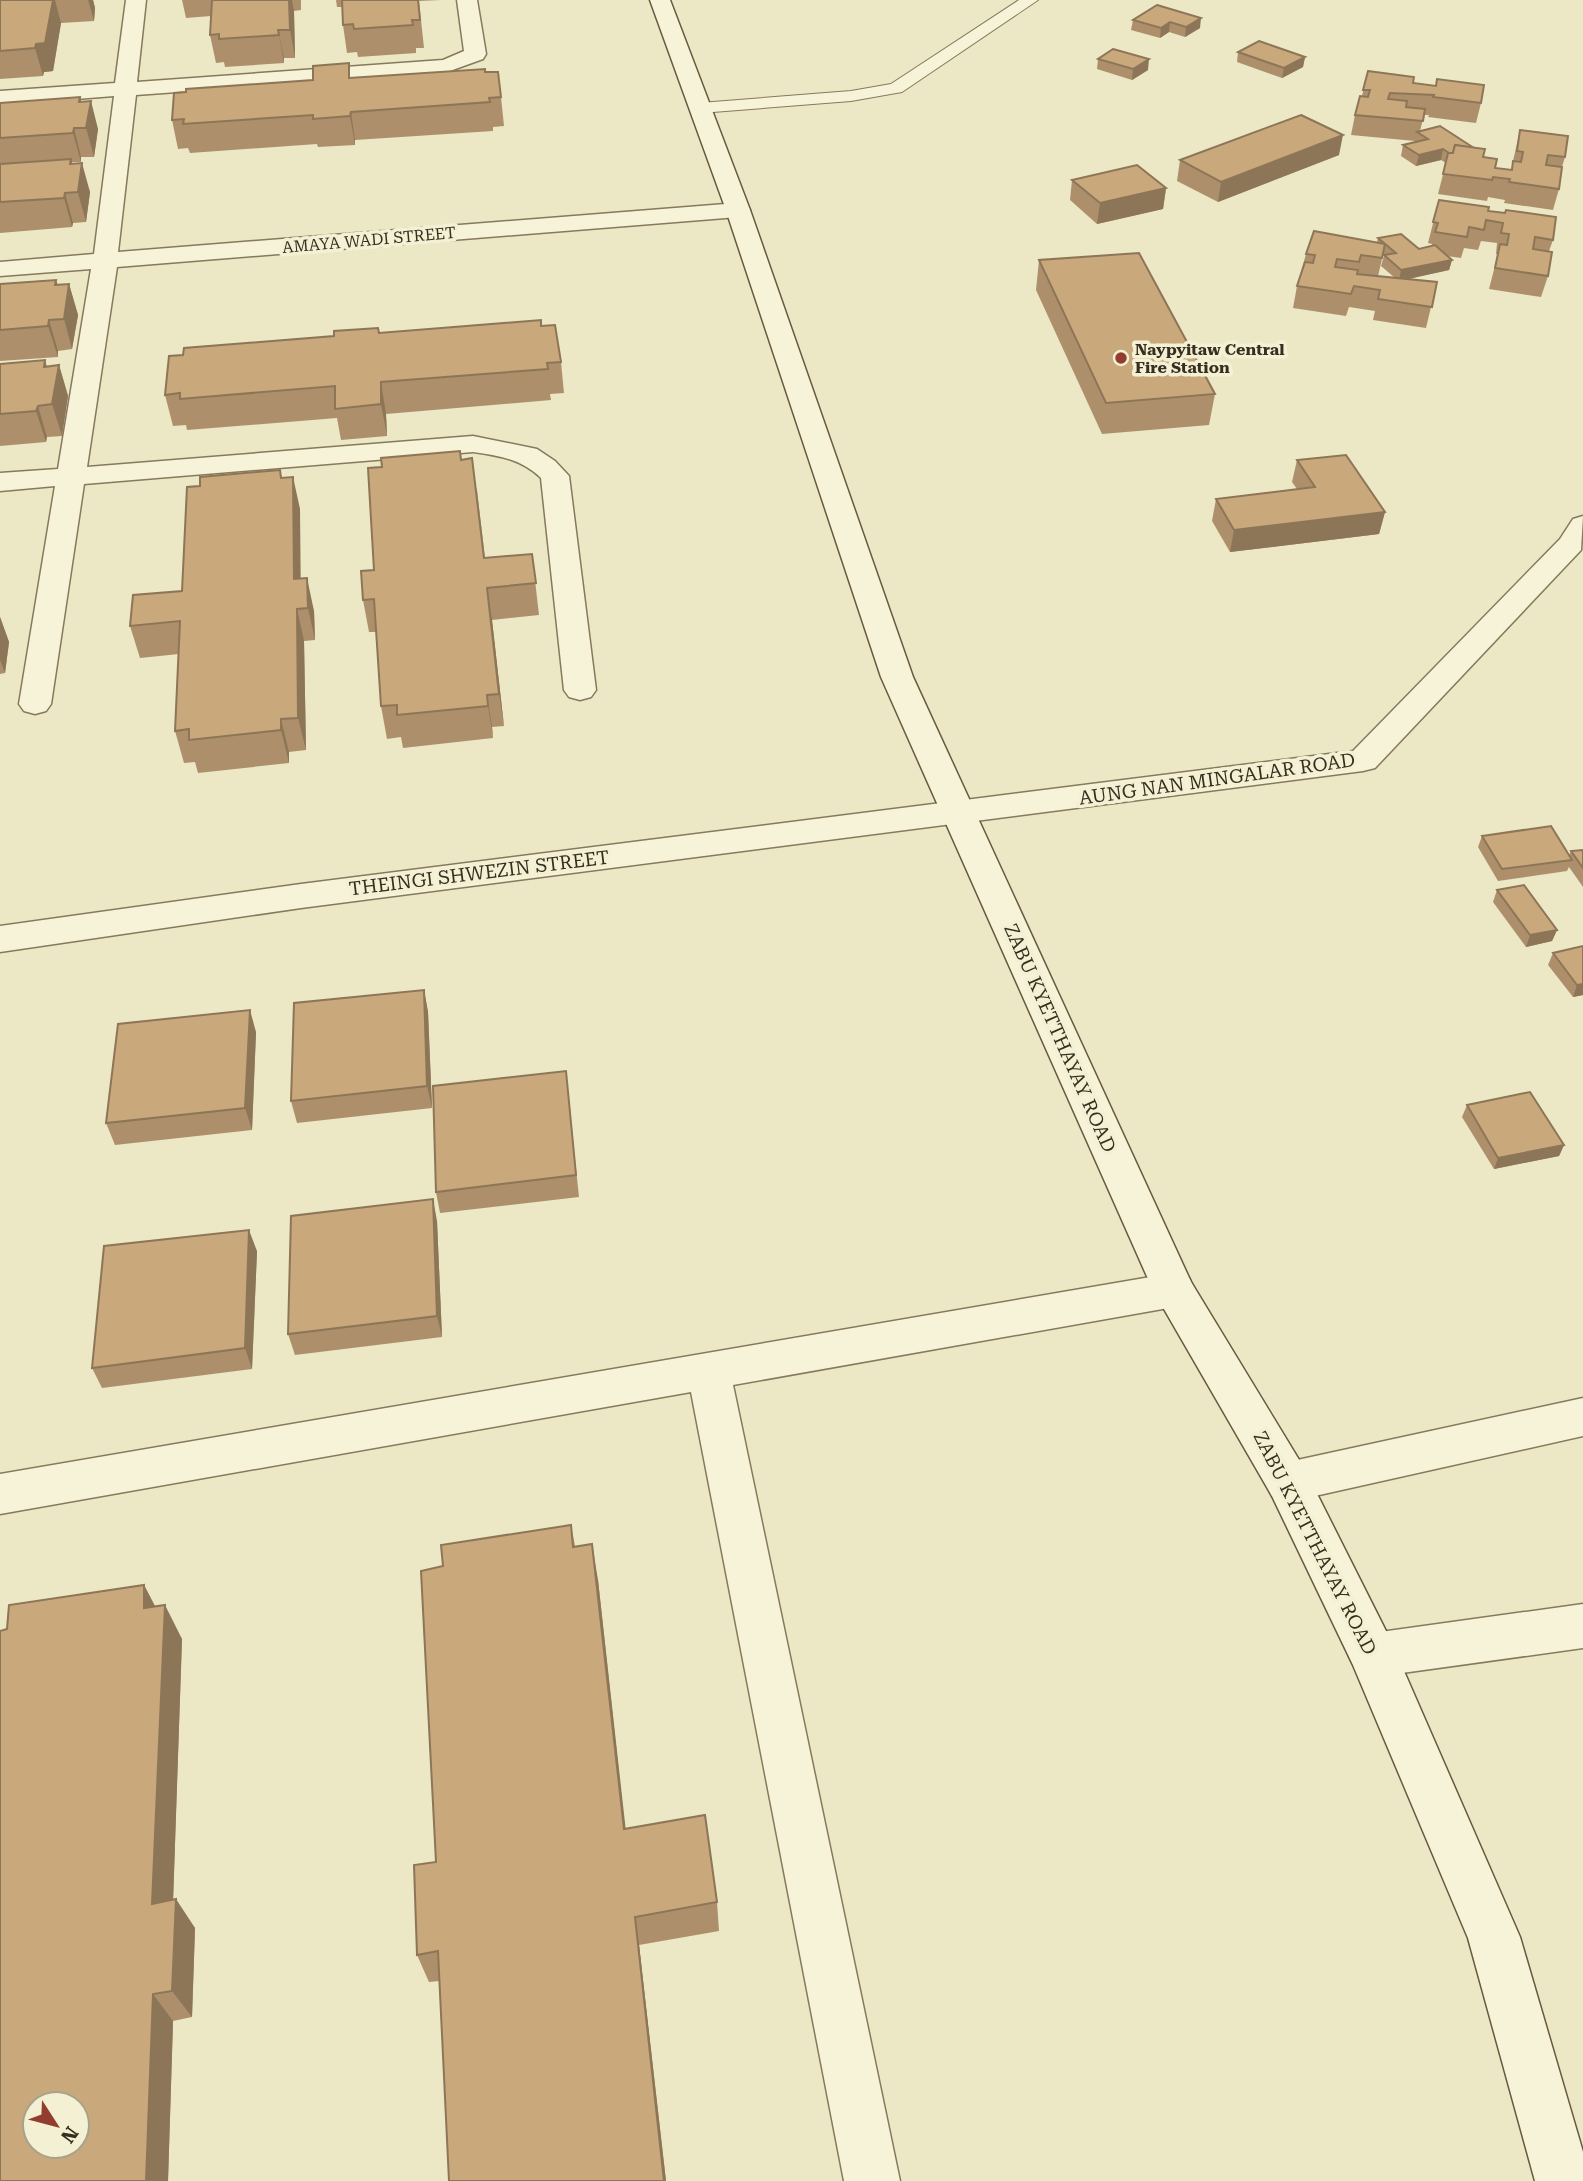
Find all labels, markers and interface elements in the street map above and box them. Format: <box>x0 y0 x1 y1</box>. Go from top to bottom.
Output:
street label: AMAYA WADI STREET <box>282 223 457 257</box>
place label: Naypyitaw Central Fire Station <box>1135 340 1285 377</box>
marker: Naypyitaw Central Fire Station <box>1113 350 1129 366</box>
street label: AUNG NAN MINGALAR ROAD <box>1078 748 1356 810</box>
street label: THEINGI SHWEZIN STREET <box>348 846 610 900</box>
street label: ZABU KYETTHAYAY ROAD <box>999 920 1121 1156</box>
street label: ZABU KYETTHAYAY ROAD <box>1248 1427 1382 1659</box>
north arrow <box>21 2090 91 2160</box>
text: N <box>56 2122 83 2148</box>

